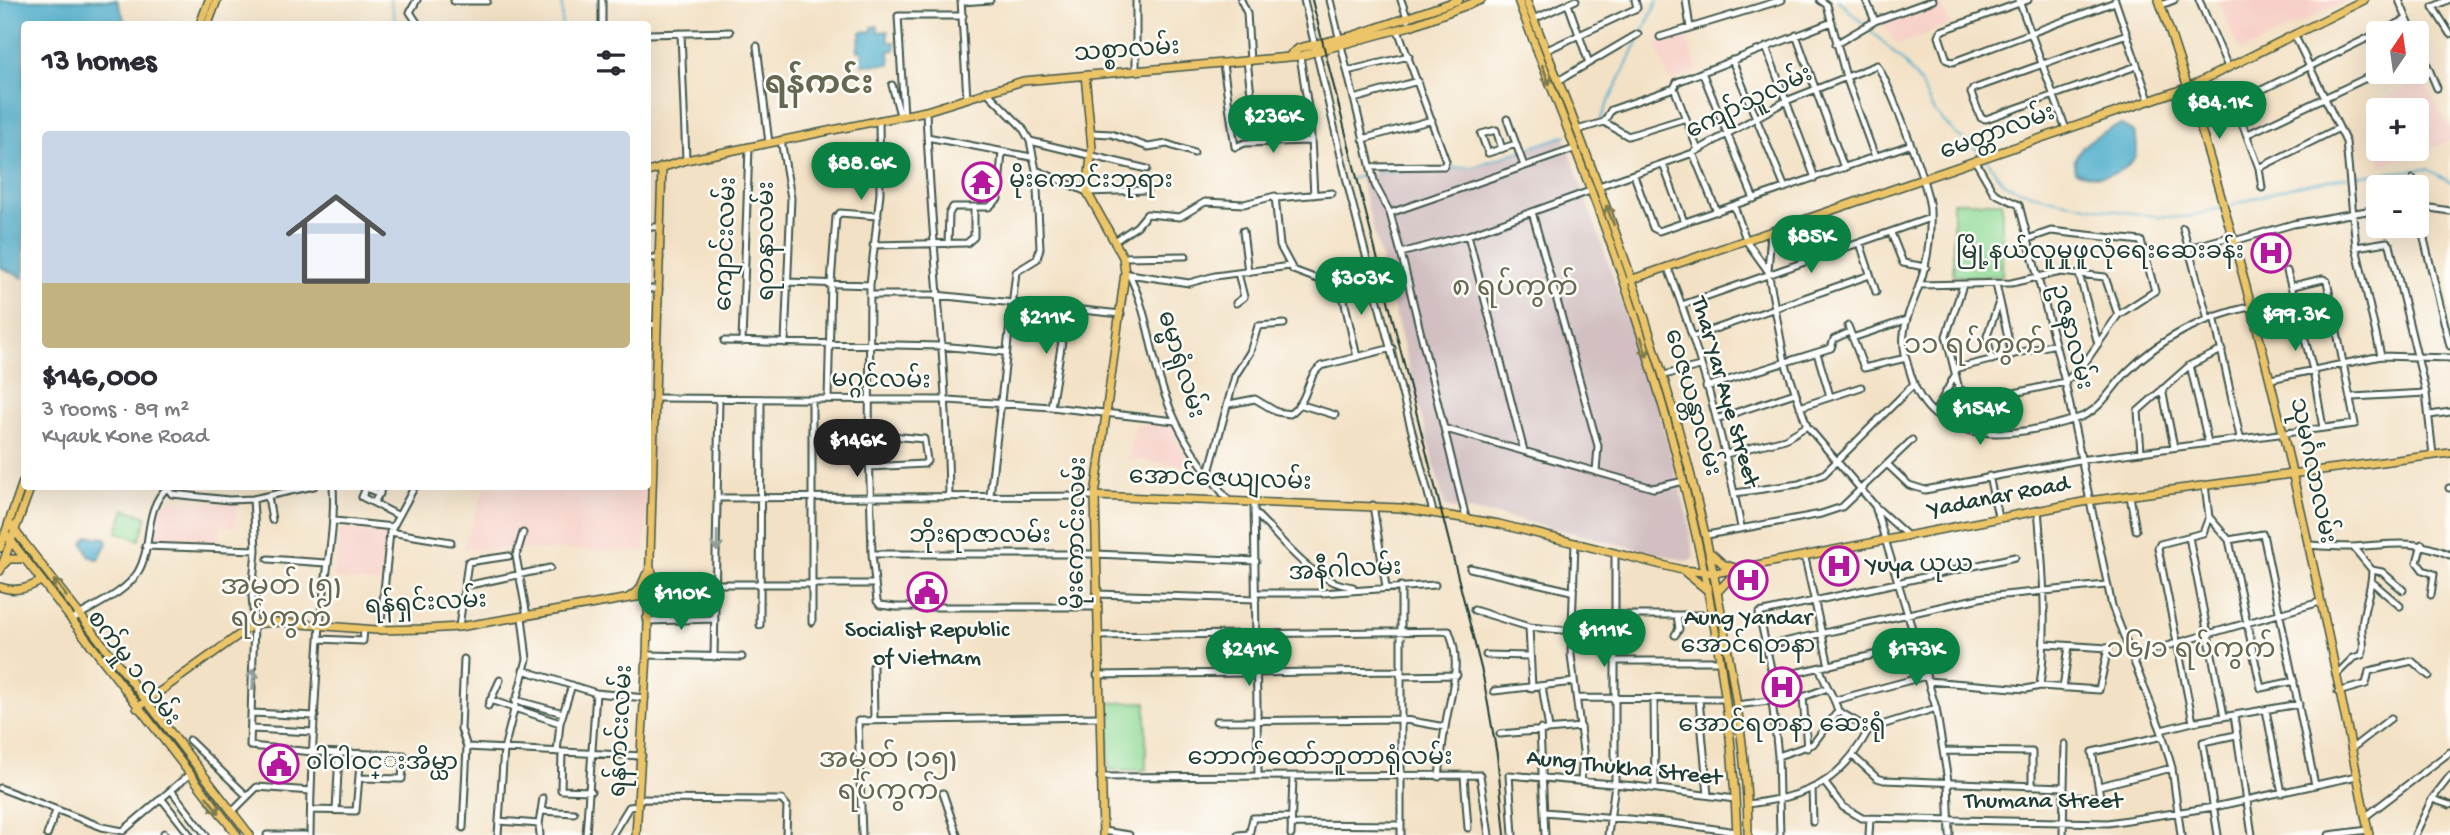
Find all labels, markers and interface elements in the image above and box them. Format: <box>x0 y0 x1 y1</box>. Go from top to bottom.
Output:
north arrow <box>2366 21 2429 84</box>
map controls <box>2366 21 2429 238</box>
street label: သစ္စာလမ်း <box>1073 29 1181 72</box>
icon: filters <box>592 44 630 82</box>
text: 13 homes <box>42 46 156 81</box>
street label: ကျော်သူလမ်း <box>1680 56 1819 148</box>
district label: ရန်ကင်း <box>764 60 874 108</box>
one-way arrow <box>1541 64 1554 85</box>
pin: $84.1K <box>2162 82 2276 141</box>
text: $84.1K <box>2188 90 2251 117</box>
street label: မေတ္တာလမ်း <box>1935 95 2060 169</box>
pin: $236K <box>1224 96 1322 155</box>
button: + <box>2366 98 2429 161</box>
text: $236K <box>1244 104 1302 131</box>
pin: $88.6K <box>804 142 918 202</box>
text: $88.6K <box>827 151 895 178</box>
temple icon: မိုးကောင်းဘုရား <box>961 161 1003 203</box>
place label: မိုးကောင်းဘုရား <box>1009 163 1173 198</box>
button: − <box>2366 175 2429 238</box>
icon: home <box>273 176 399 302</box>
street label: ကျောင်းလမ်း <box>706 176 746 312</box>
street label: ရတနာလမ်း <box>749 181 784 301</box>
one-way arrow <box>1603 205 1615 227</box>
pin: $85K <box>1770 216 1852 275</box>
text: $85K <box>1787 224 1835 251</box>
hospital icon: မြို့နယ်လူမှုဖူလုံရေးဆေးခန်း <box>2250 232 2292 274</box>
place label: မြို့နယ်လူမှုဖူလုံရေးဆေးခန်း <box>1956 234 2244 269</box>
pin: $303K <box>1312 258 1410 317</box>
text: $303K <box>1331 266 1391 293</box>
district label: ၈ ရပ်ကွက် <box>1452 267 1578 308</box>
street label: ဥဇနာလမ်း <box>2042 280 2102 393</box>
street label: Thar Yar Aye Street <box>1682 292 1766 492</box>
pin: $99.3K <box>2238 294 2352 353</box>
pin: $211K <box>997 296 1095 356</box>
text: $99.3K <box>2262 302 2328 329</box>
text: $211K <box>1020 305 1072 332</box>
street label: ဓမ္မာရုံလမ်း <box>1147 306 1214 423</box>
street label: ဝေဇယန္တာလမ်း <box>1655 325 1731 480</box>
district label: ၁၁ ရပ်ကွက် <box>1904 325 2046 366</box>
one-way arrow <box>1639 336 1652 358</box>
text: $146,000 <box>42 362 158 397</box>
street label: မဂ္ဂင်လမ်း <box>831 362 931 400</box>
pin: $154K <box>1931 388 2029 447</box>
street label: သုမင်္ဂလာလမ်း <box>2280 394 2346 547</box>
text: $154K <box>1952 396 2008 423</box>
text: 3 rooms · 89 m² <box>42 397 189 424</box>
pin: $146K <box>808 420 906 479</box>
text: Kyauk Kone Road <box>42 424 208 451</box>
text: $146K <box>830 428 884 455</box>
street label: မိုးကောင်းလမ်း <box>1058 456 1096 610</box>
street label: အောင်ဇေယျလမ်း <box>1128 458 1312 500</box>
street label: Yadanar Road <box>1924 470 2074 526</box>
street label: ဘိုးရာဇာလမ်း <box>909 518 1051 553</box>
one-way arrow <box>710 529 723 552</box>
hospital icon: Yuya ယုယ <box>1818 545 1860 587</box>
street label: အနီဂါလမ်း <box>1287 550 1402 590</box>
place label: Yuya ယုယ <box>1864 552 1973 582</box>
hospital icon: Aung Yandar အောင်ရတနာ <box>1727 559 1769 601</box>
district label: အမှတ် (၅) ရပ်ကွက် <box>220 566 342 639</box>
public building icon: Socialist Republic of Vietnam <box>906 571 948 613</box>
pin: $110K <box>632 572 730 632</box>
one-way arrow <box>53 579 68 598</box>
text: $110K <box>654 581 708 608</box>
street label: ရန်ရှင်းလမ်း <box>364 582 488 624</box>
street label: စက်မှု ၁ လမ်း <box>78 602 189 733</box>
place label: Aung Yandar အောင်ရတနာ <box>1680 605 1816 663</box>
pin: $111K <box>1555 610 1653 669</box>
place label: Socialist Republic of Vietnam <box>845 617 1010 674</box>
text: $111K <box>1579 618 1629 645</box>
pin: $241K <box>1200 628 1298 688</box>
pin: $173K <box>1867 628 1965 688</box>
district label: ၁၆/၁ ရပ်ကွက် <box>2106 629 2276 670</box>
text: $241K <box>1222 637 1276 664</box>
text: $173K <box>1888 637 1944 664</box>
street label: ရန်ကင်းလမ်း <box>600 664 642 798</box>
hospital icon: အောင်ရတနာ ဆေးရုံ <box>1761 666 1803 708</box>
one-way arrow <box>246 667 259 690</box>
place label: အောင်ရတနာ ဆေးရုံ <box>1678 707 1886 742</box>
district label: အမှတ် (၁၅) ရပ်ကွက် <box>818 739 958 812</box>
street label: ဘောက်ထော်ဘူတာရုံလမ်း <box>1187 740 1453 775</box>
public building icon: ဝါဝါဝင္းအိမ္ယာ <box>258 743 300 785</box>
street label: Aung Thukha Street <box>1525 744 1725 794</box>
place label: ဝါဝါဝင္းအိမ္ယာ <box>306 745 458 780</box>
street label: Thumana Street <box>1962 788 2124 817</box>
one-way arrow <box>206 795 221 813</box>

